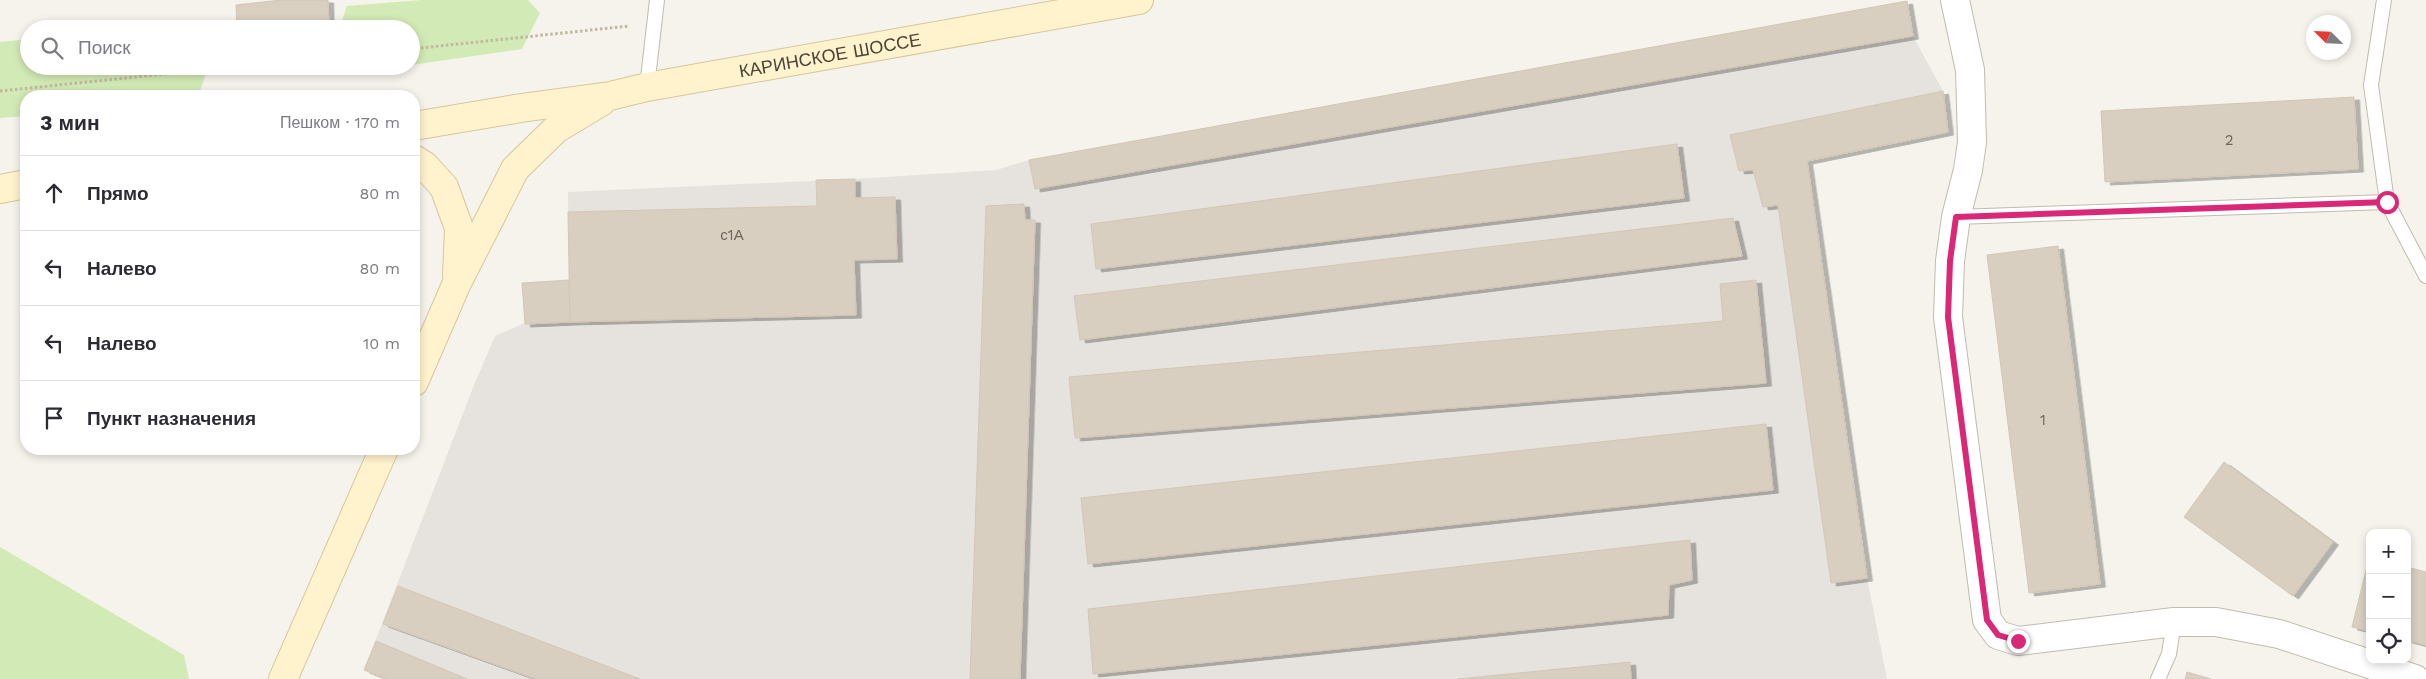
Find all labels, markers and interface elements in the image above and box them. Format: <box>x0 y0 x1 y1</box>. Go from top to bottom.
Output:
north arrow <box>2306 15 2351 60</box>
search box <box>20 20 420 75</box>
street label: КАРИНСКОЕ ШОССЕ <box>737 28 922 81</box>
icon: search <box>38 34 66 62</box>
text: Поиск <box>78 36 131 59</box>
text: 3 мин <box>40 110 100 135</box>
text: Пешком · 170 m <box>280 113 400 132</box>
house number: 2 <box>2225 131 2233 149</box>
icon: ahead <box>40 179 68 207</box>
text: Прямо <box>87 182 149 205</box>
text: 80 m <box>359 184 400 203</box>
route start <box>2376 191 2399 214</box>
house number: с1А <box>720 226 744 244</box>
icon: left <box>40 254 68 282</box>
text: Налево <box>87 257 157 280</box>
text: 80 m <box>359 259 400 278</box>
icon: left <box>40 329 68 357</box>
text: Налево <box>87 332 157 355</box>
text: 10 m <box>363 334 400 353</box>
icon: arrive <box>40 404 68 432</box>
text: Пункт назначения <box>87 407 256 430</box>
house number: 1 <box>2040 411 2046 429</box>
map controls <box>2366 529 2411 664</box>
button: + <box>2366 529 2411 574</box>
button: − <box>2366 574 2411 619</box>
button: locate <box>2366 619 2411 664</box>
route end <box>2007 630 2030 653</box>

